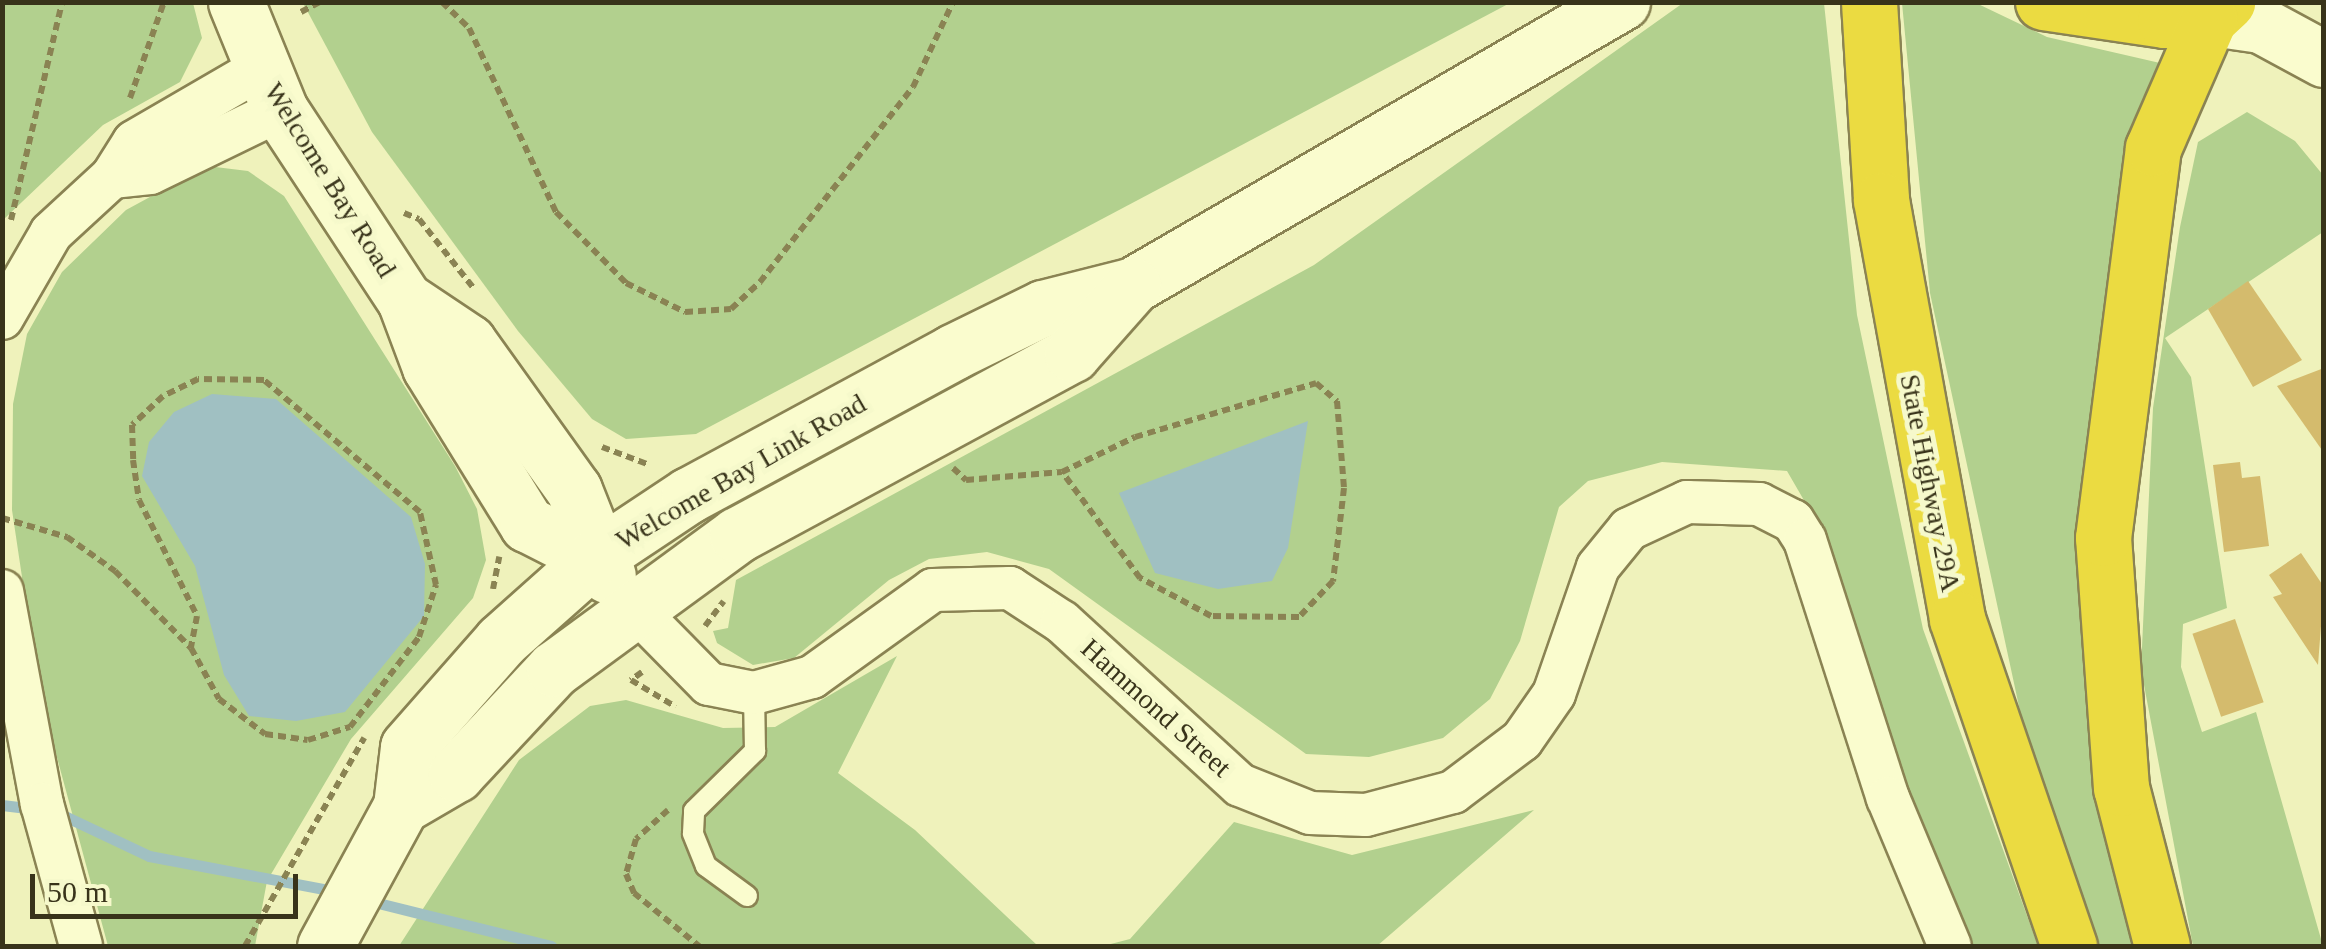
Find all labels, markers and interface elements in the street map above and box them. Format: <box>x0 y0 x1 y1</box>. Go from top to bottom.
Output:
street label: Welcome Bay Road <box>257 76 403 284</box>
street label: State Highway 29A <box>1892 371 1968 595</box>
street label: Welcome Bay Link Road <box>610 387 872 557</box>
street label: Hammond Street <box>1074 632 1238 784</box>
scale bar <box>35 854 302 916</box>
text: 50 m <box>47 875 108 908</box>

